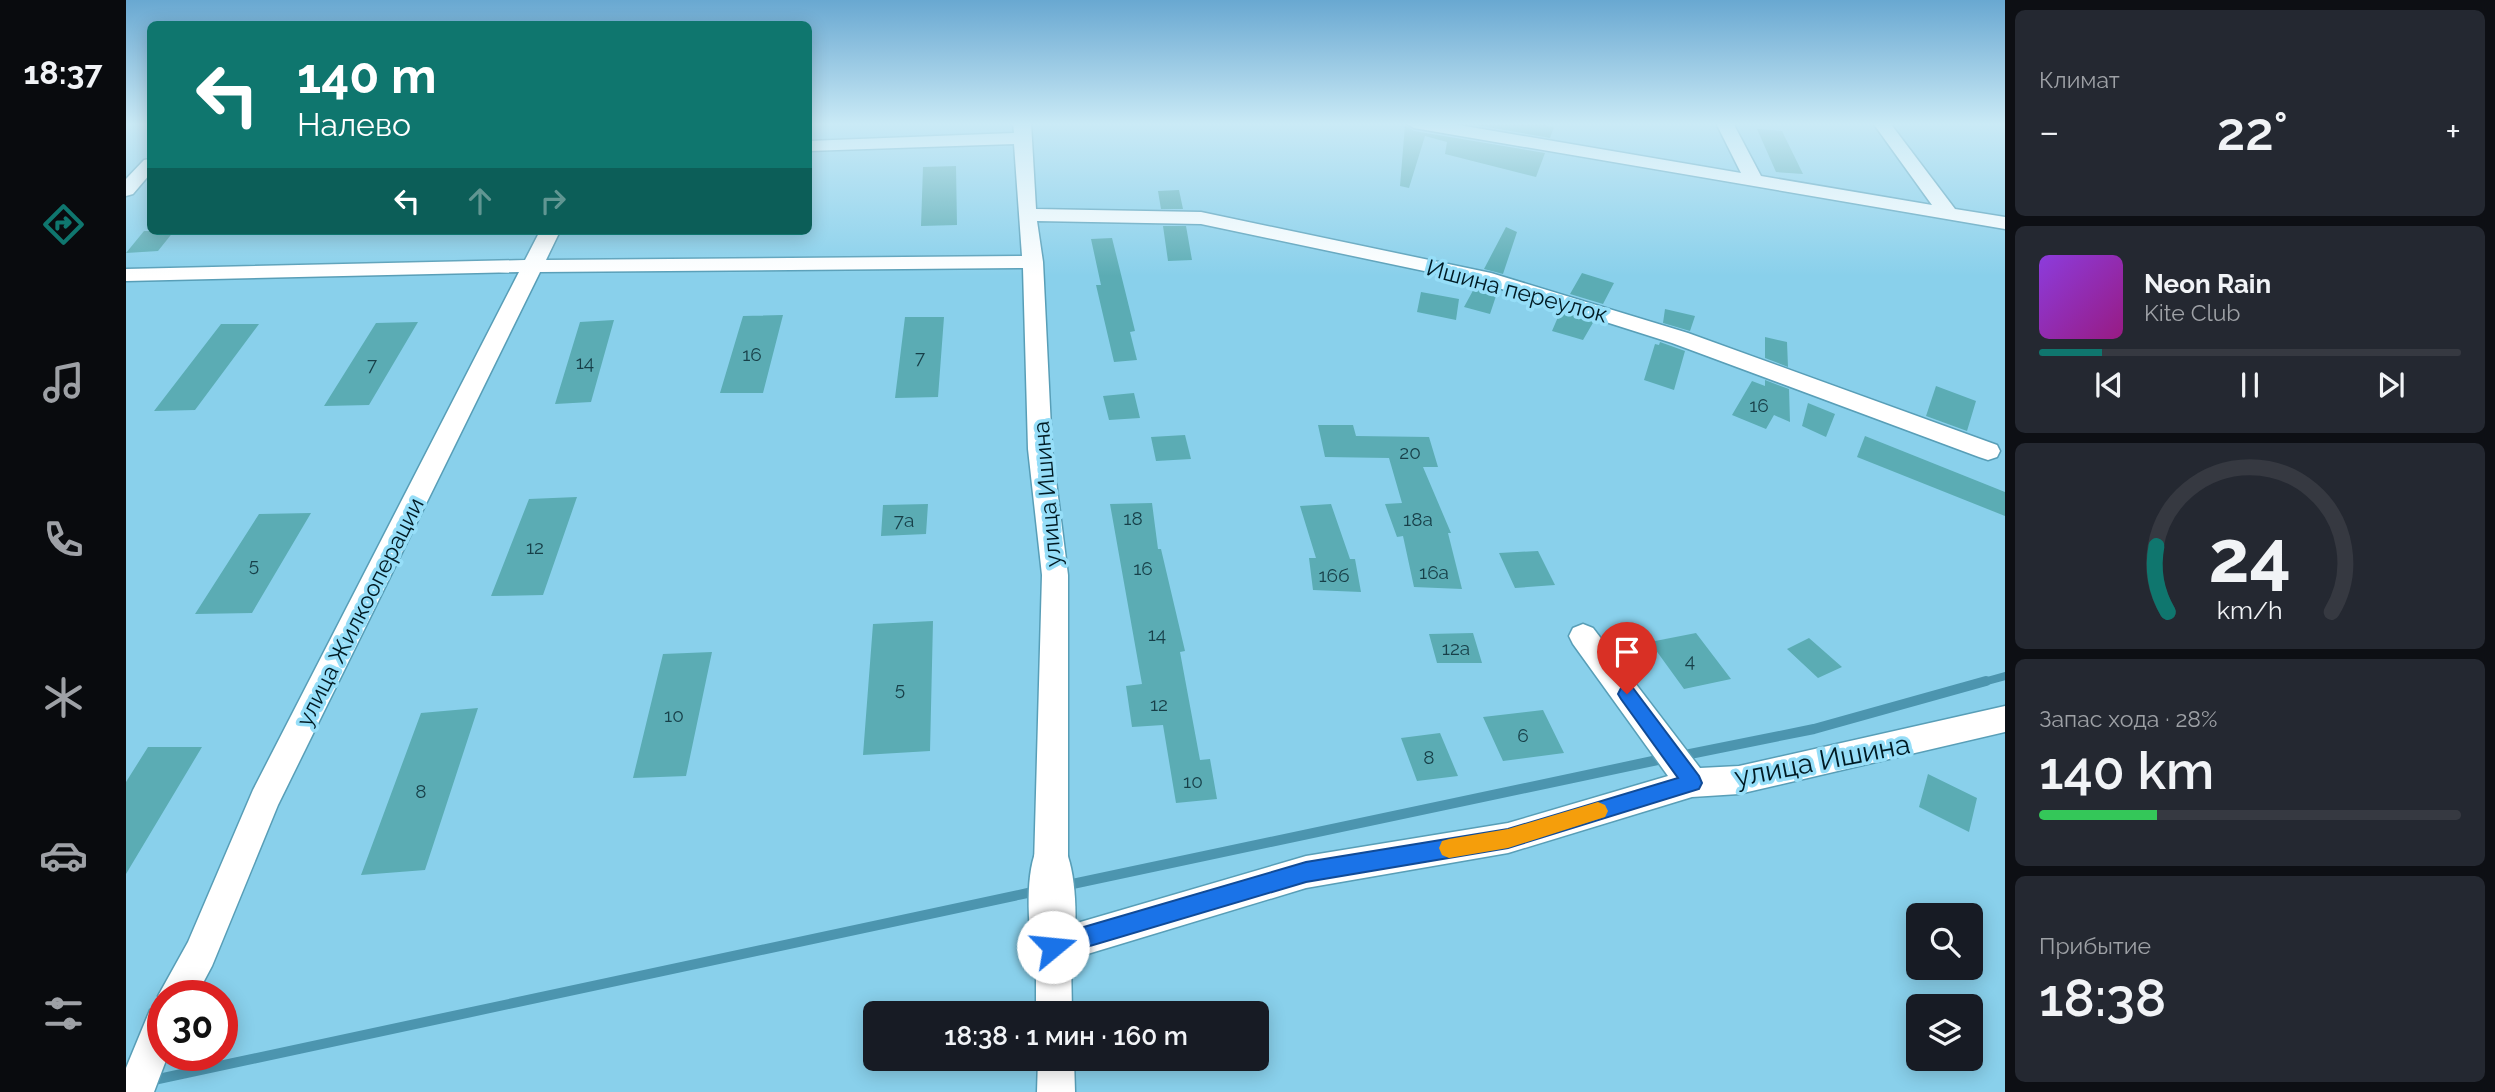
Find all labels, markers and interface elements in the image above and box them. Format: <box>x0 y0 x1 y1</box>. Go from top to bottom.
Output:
text: 140 m <box>297 47 437 104</box>
icon: left <box>182 49 273 140</box>
text: 18:37 <box>24 54 102 91</box>
text: Климат <box>2039 66 2120 93</box>
text: 22° <box>2217 101 2288 162</box>
text: Налево <box>297 106 411 143</box>
text: − <box>2039 109 2059 154</box>
text: + <box>2445 109 2461 154</box>
icon: left <box>388 182 426 220</box>
icon: ahead <box>461 182 499 220</box>
icon: right <box>534 182 572 220</box>
icon: directions <box>39 200 88 249</box>
street label: Ишина переулок <box>1424 253 1611 328</box>
text: Neon Rain <box>2144 269 2271 299</box>
text: Kite Club <box>2144 299 2241 326</box>
house number: 16 <box>742 343 762 365</box>
house number: 7 <box>915 346 925 368</box>
house number: 14 <box>576 351 594 373</box>
house number: 7 <box>367 353 377 375</box>
icon: music <box>39 358 88 407</box>
icon: previous <box>2090 366 2128 404</box>
icon: pause <box>2231 366 2269 404</box>
icon: next <box>2372 366 2410 404</box>
house number: 16 <box>1749 394 1769 416</box>
street label: улица Ишина <box>1027 420 1066 568</box>
house number: 20 <box>1399 441 1421 463</box>
street label: улица Жилкооперации <box>290 493 429 731</box>
house number: 18 <box>1123 507 1143 529</box>
house number: 18а <box>1403 508 1433 530</box>
house number: 7а <box>894 509 914 531</box>
text: 24 <box>2209 514 2291 599</box>
icon: phone <box>39 515 88 564</box>
house number: 12 <box>526 536 544 558</box>
house number: 5 <box>249 553 259 575</box>
house number: 16 <box>1133 557 1153 579</box>
house number: 16а <box>1419 561 1449 583</box>
house number: 16б <box>1318 564 1350 586</box>
text: km/h <box>2217 595 2283 625</box>
pin <box>1597 622 1657 694</box>
house number: 14 <box>1148 623 1166 645</box>
icon: arrive <box>1608 633 1646 671</box>
house number: 12а <box>1442 637 1470 659</box>
house number: 4 <box>1685 649 1695 671</box>
icon: climate <box>39 673 88 722</box>
house number: 5 <box>895 677 905 699</box>
house number: 12 <box>1150 693 1168 715</box>
house number: 10 <box>664 704 684 726</box>
text: Запас хода · 28% <box>2039 705 2217 732</box>
house number: 6 <box>1517 724 1529 746</box>
street label: улица Ишина <box>1731 727 1913 794</box>
text: 140 km <box>2039 740 2214 801</box>
house number: 8 <box>1423 746 1435 768</box>
house number: 10 <box>1183 770 1203 792</box>
house number: 8 <box>415 780 427 802</box>
icon: car <box>39 831 88 880</box>
map controls <box>1906 903 1983 1071</box>
button: search <box>1906 903 1983 980</box>
position arrow <box>1016 910 1090 984</box>
text: Прибытие <box>2039 932 2151 959</box>
text: 18:38 <box>2039 967 2166 1028</box>
speed limit sign: 30 <box>147 980 238 1071</box>
icon: filters <box>39 989 88 1038</box>
button: layers <box>1906 994 1983 1071</box>
text: 18:38 · 1 мин · 160 m <box>944 1021 1188 1051</box>

